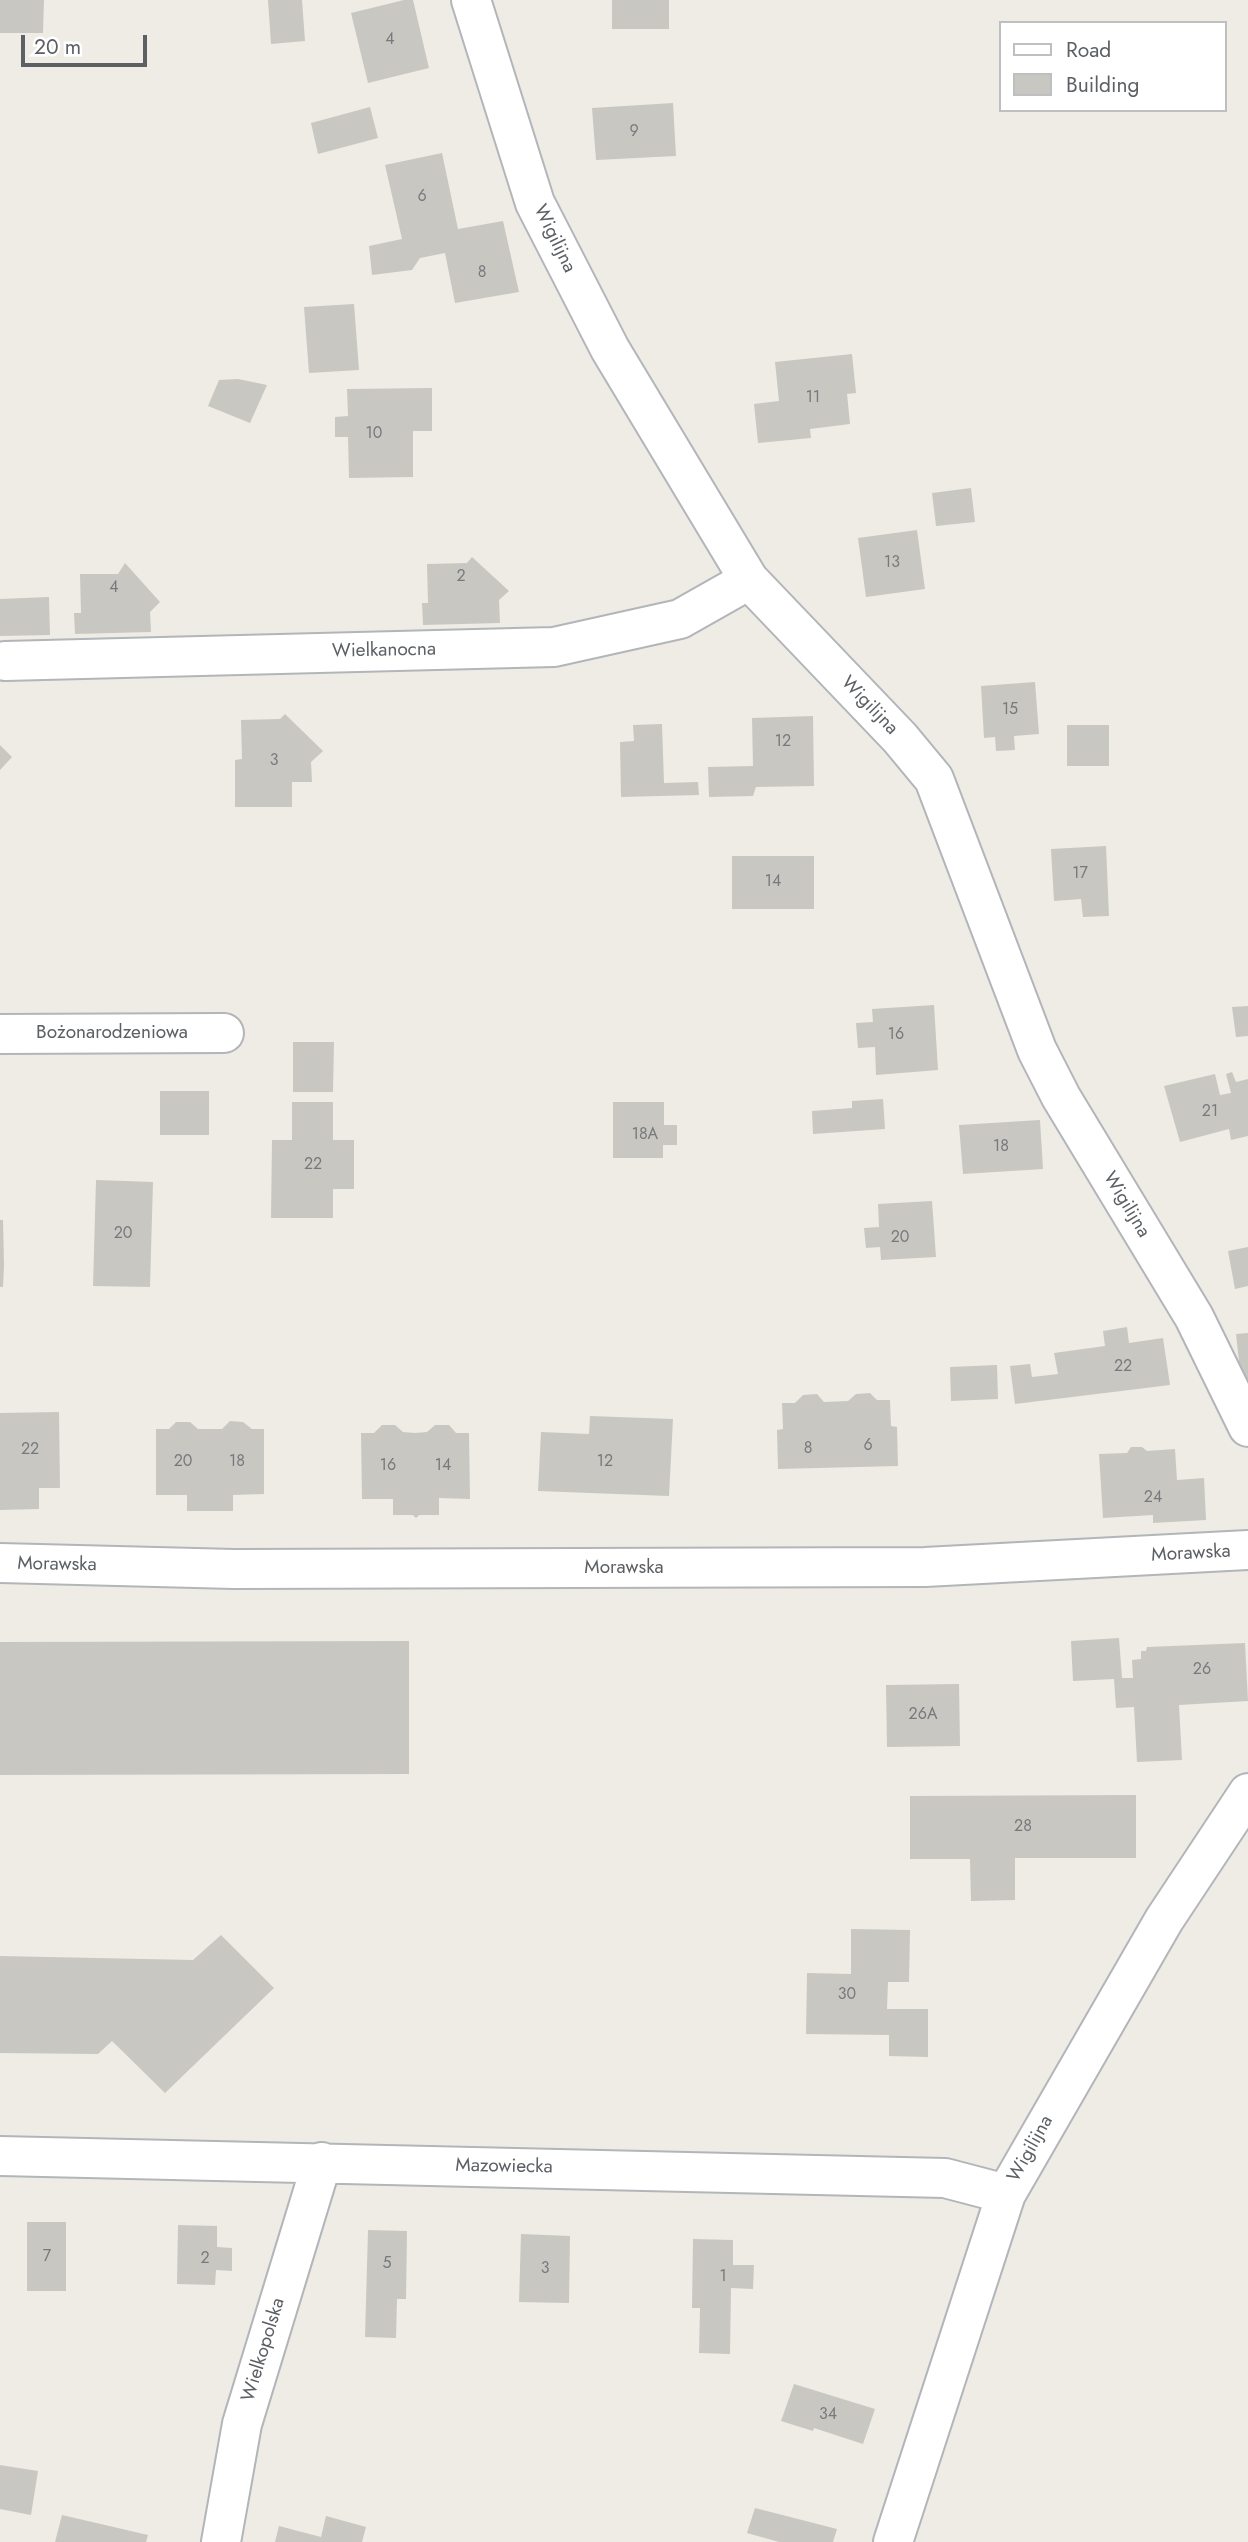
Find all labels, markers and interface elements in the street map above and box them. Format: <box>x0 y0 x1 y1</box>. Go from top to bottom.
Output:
scale bar <box>24 21 150 65</box>
legend <box>1000 21 1227 112</box>
house number: 4 <box>385 30 395 50</box>
text: 20 m <box>34 32 81 62</box>
text: Road <box>1066 35 1111 65</box>
text: Building <box>1066 70 1139 100</box>
house number: 9 <box>629 122 639 142</box>
house number: 6 <box>417 187 427 207</box>
street label: Wigilijna <box>528 201 580 277</box>
house number: 8 <box>478 263 486 283</box>
house number: 11 <box>806 388 820 408</box>
house number: 10 <box>366 424 382 444</box>
house number: 13 <box>884 553 900 573</box>
house number: 2 <box>456 567 466 587</box>
house number: 4 <box>109 578 119 598</box>
street label: Wielkanocna <box>332 639 436 663</box>
street label: Wigilijna <box>836 672 902 740</box>
house number: 15 <box>1002 700 1018 720</box>
house number: 12 <box>775 732 791 752</box>
house number: 3 <box>270 751 278 771</box>
house number: 17 <box>1072 864 1088 884</box>
house number: 14 <box>765 872 781 892</box>
street label: Bożonarodzeniowa <box>36 1022 188 1044</box>
house number: 16 <box>888 1025 904 1045</box>
house number: 21 <box>1202 1102 1218 1122</box>
house number: 18A <box>632 1125 658 1145</box>
house number: 18 <box>993 1137 1009 1157</box>
house number: 22 <box>304 1155 322 1175</box>
street label: Wigilijna <box>1098 1168 1154 1242</box>
house number: 20 <box>114 1224 132 1244</box>
house number: 20 <box>891 1228 909 1248</box>
house number: 22 <box>1114 1357 1132 1377</box>
house number: 6 <box>863 1436 873 1456</box>
house number: 8 <box>804 1439 812 1459</box>
house number: 22 <box>21 1440 39 1460</box>
house number: 20 <box>174 1452 192 1472</box>
house number: 18 <box>229 1452 245 1472</box>
house number: 12 <box>597 1452 613 1472</box>
house number: 16 <box>380 1456 396 1476</box>
house number: 14 <box>435 1456 451 1476</box>
house number: 24 <box>1144 1488 1162 1508</box>
street label: Morawska <box>1151 1541 1231 1567</box>
street label: Morawska <box>17 1553 97 1577</box>
street label: Morawska <box>584 1557 664 1579</box>
house number: 26 <box>1193 1660 1211 1680</box>
house number: 26A <box>909 1705 937 1725</box>
house number: 28 <box>1014 1817 1032 1837</box>
house number: 30 <box>838 1985 856 2005</box>
street label: Wigilijna <box>1003 2112 1059 2186</box>
street label: Mazowiecka <box>455 2155 553 2179</box>
house number: 7 <box>43 2247 51 2267</box>
house number: 2 <box>200 2249 210 2269</box>
house number: 5 <box>382 2254 392 2274</box>
house number: 3 <box>541 2259 549 2279</box>
house number: 1 <box>719 2267 727 2287</box>
street label: Wielkopolska <box>237 2295 291 2405</box>
house number: 34 <box>819 2405 837 2425</box>

